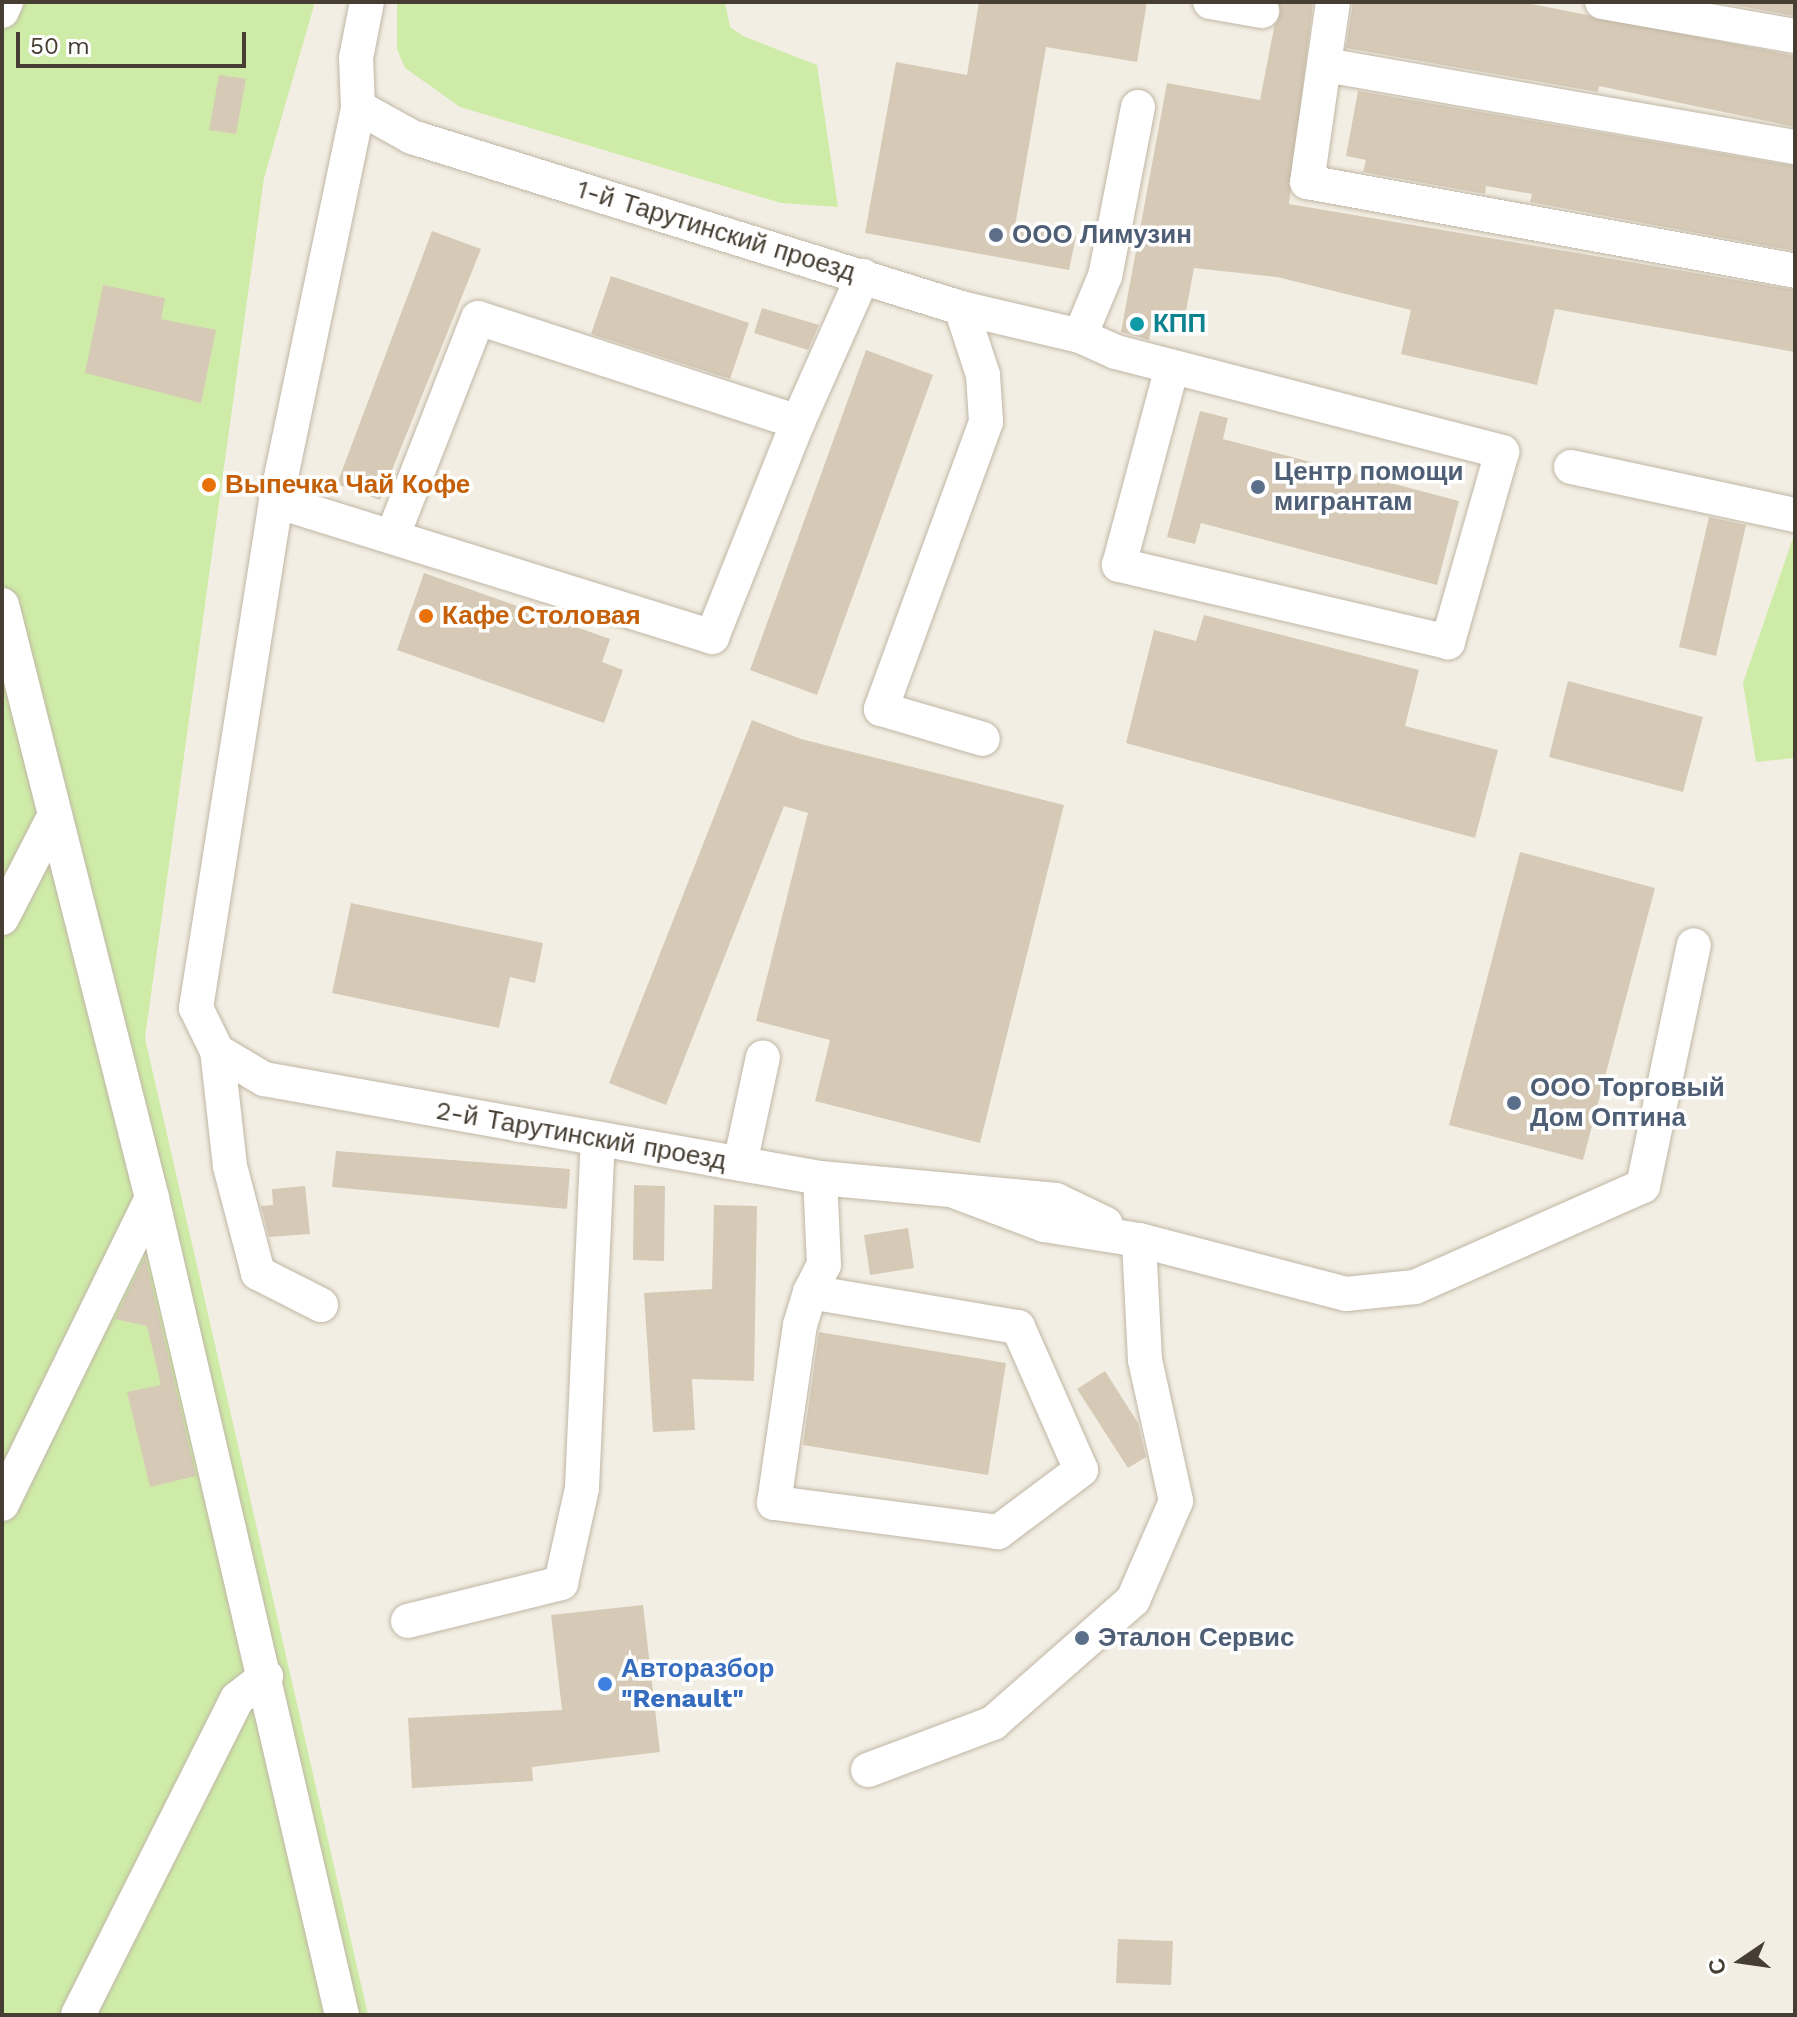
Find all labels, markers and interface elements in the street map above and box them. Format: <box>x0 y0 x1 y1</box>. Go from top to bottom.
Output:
scale bar <box>20 16 250 66</box>
text: 50 m <box>30 32 90 60</box>
street label: 1-й Тарутинский проезд <box>573 174 859 288</box>
place label: ООО Лимузин <box>1012 219 1192 251</box>
marker: ООО Лимузин <box>987 226 1005 244</box>
place label: КПП <box>1153 308 1206 340</box>
marker: КПП <box>1128 315 1146 333</box>
place label: Центр помощи мигрантам <box>1274 456 1463 518</box>
place label: Выпечка Чай Кофе <box>225 469 470 501</box>
marker: Выпечка Чай Кофе <box>200 476 218 494</box>
marker: Центр помощи мигрантам <box>1249 478 1267 496</box>
place label: Кафе Столовая <box>442 600 641 632</box>
marker: Кафе Столовая <box>417 607 435 625</box>
place label: ООО Торговый Дом Оптина <box>1530 1072 1725 1134</box>
marker: ООО Торговый Дом Оптина <box>1505 1094 1523 1112</box>
street label: 2-й Тарутинский проезд <box>433 1095 729 1177</box>
place label: Эталон Сервис <box>1098 1622 1294 1654</box>
marker: Эталон Сервис <box>1073 1629 1091 1647</box>
place label: Авторазбор "Renault" <box>621 1653 774 1714</box>
marker: Авторазбор "Renault" <box>596 1675 614 1693</box>
north arrow <box>1701 1921 1781 2001</box>
text: С <box>1703 1956 1731 1977</box>

